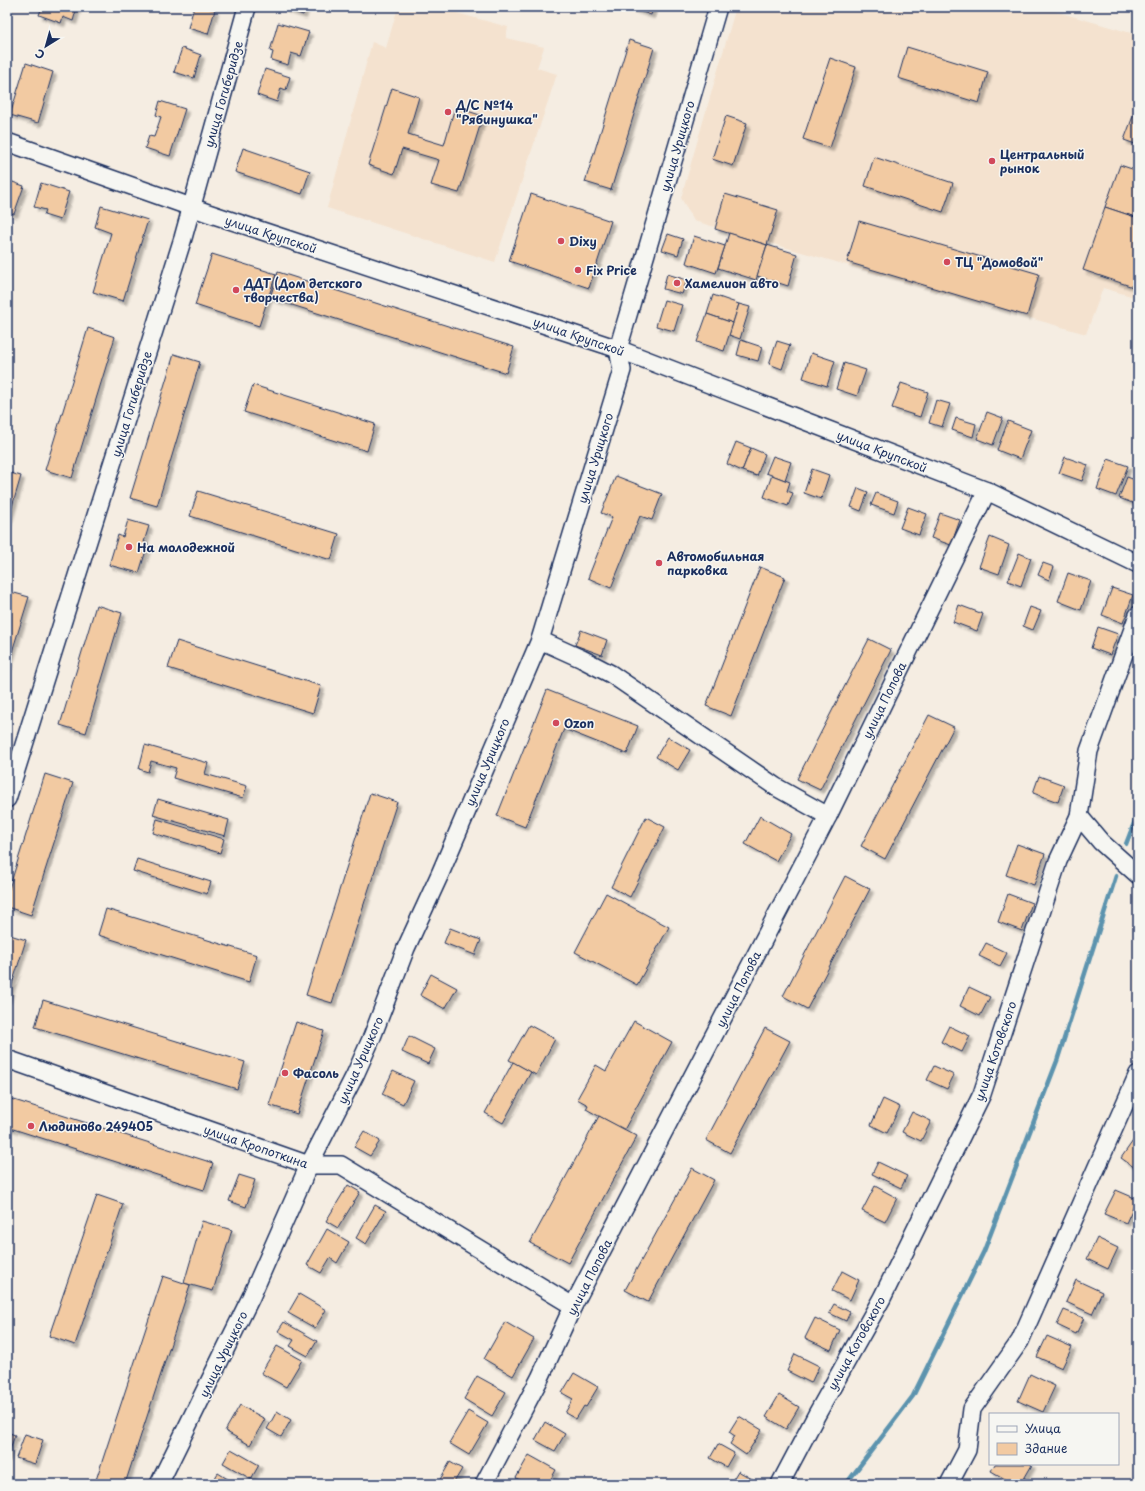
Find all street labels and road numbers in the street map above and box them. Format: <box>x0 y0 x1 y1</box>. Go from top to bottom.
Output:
street label: улица Гогиберидзе <box>199 38 247 149</box>
street label: улица Урицкого <box>655 98 699 194</box>
street label: улица Крупской <box>223 211 319 257</box>
street label: улица Крупской <box>531 312 627 360</box>
street label: улица Гогиберидзе <box>106 348 156 459</box>
street label: улица Урицкого <box>573 410 617 506</box>
street label: улица Крупской <box>834 425 930 477</box>
street label: улица Попова <box>858 658 911 741</box>
street label: улица Урицкого <box>460 715 514 809</box>
street label: улица Попова <box>711 947 765 1030</box>
street label: улица Котовского <box>969 998 1021 1104</box>
street label: улица Урицкого <box>333 1013 387 1107</box>
street label: улица Кропоткина <box>201 1120 311 1172</box>
street label: улица Попова <box>562 1235 616 1318</box>
street label: улица Котовского <box>823 1293 889 1393</box>
street label: улица Урицкого <box>194 1308 252 1400</box>

